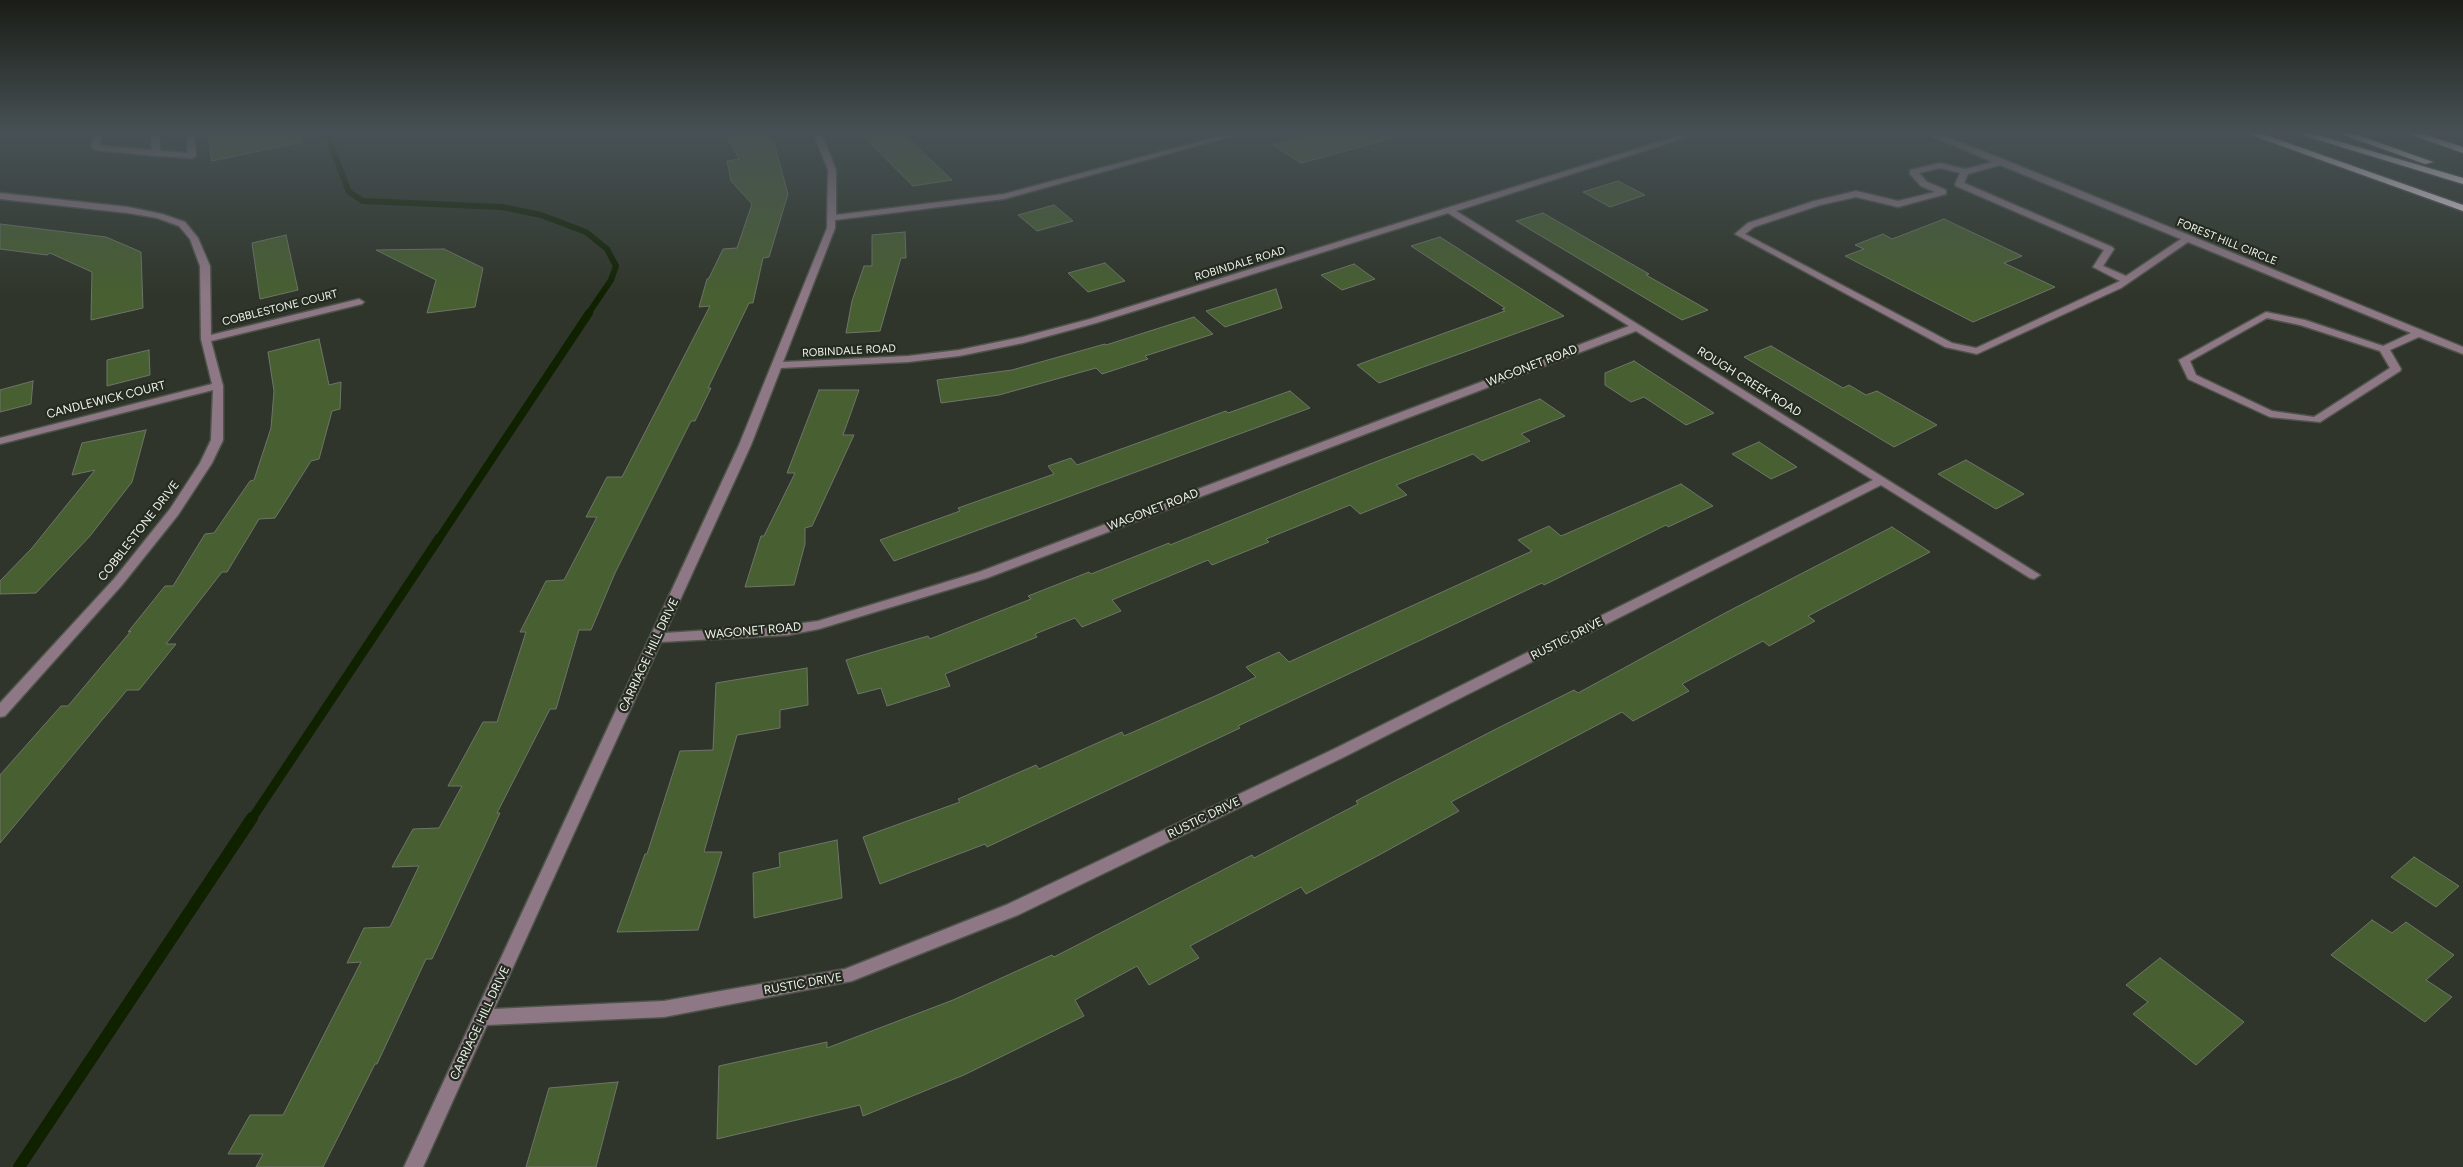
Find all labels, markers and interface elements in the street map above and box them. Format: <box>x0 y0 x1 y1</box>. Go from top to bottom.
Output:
street label: FOREST HILL CIRCLE <box>2175 216 2279 268</box>
street label: ROBINDALE ROAD <box>1193 244 1287 284</box>
street label: COBBLESTONE COURT <box>221 287 339 329</box>
street label: ROBINDALE ROAD <box>802 342 896 360</box>
street label: WAGONET ROAD <box>1484 342 1580 390</box>
street label: ROUGH CREEK ROAD <box>1694 344 1804 420</box>
street label: CANDLEWICK COURT <box>45 378 167 422</box>
street label: COBBLESTONE DRIVE <box>95 478 183 584</box>
street label: WAGONET ROAD <box>1105 486 1201 534</box>
street label: CARRIAGE HILL DRIVE <box>616 596 682 714</box>
street label: RUSTIC DRIVE <box>1528 615 1606 663</box>
street label: WAGONET ROAD <box>704 620 802 642</box>
street label: RUSTIC DRIVE <box>1165 794 1243 842</box>
street label: CARRIAGE HILL DRIVE <box>447 964 513 1082</box>
street label: RUSTIC DRIVE <box>763 970 843 998</box>

